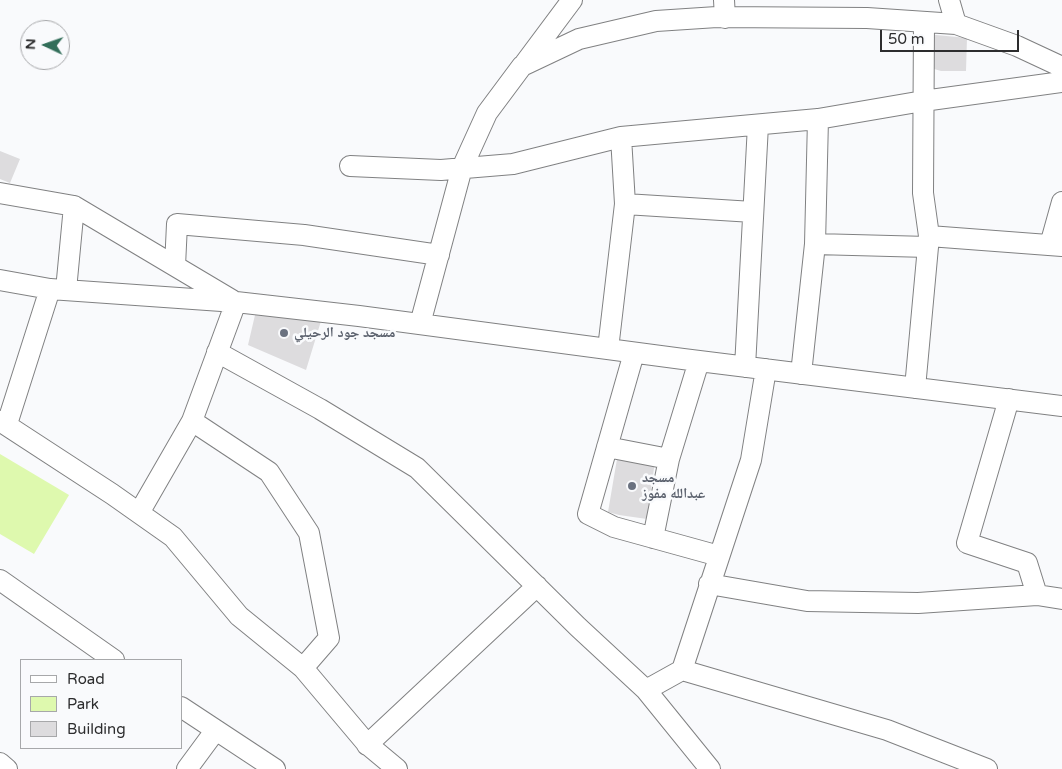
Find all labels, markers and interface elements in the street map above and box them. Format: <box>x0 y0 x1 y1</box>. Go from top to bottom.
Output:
north arrow <box>20 20 70 70</box>
scale bar <box>882 20 1021 52</box>
text: 50 m <box>888 30 925 48</box>
text: N <box>22 38 39 50</box>
place label: مسجد جود الرحيلي <box>294 325 395 341</box>
marker: مسجد جود الرحيلي <box>278 327 290 339</box>
place label: مسجد عبدالله مفوز <box>642 470 705 502</box>
marker: مسجد عبدالله مفوز <box>626 480 638 492</box>
legend <box>20 659 182 749</box>
text: Road <box>67 670 105 688</box>
text: Park <box>67 695 99 713</box>
text: Building <box>67 720 126 738</box>

